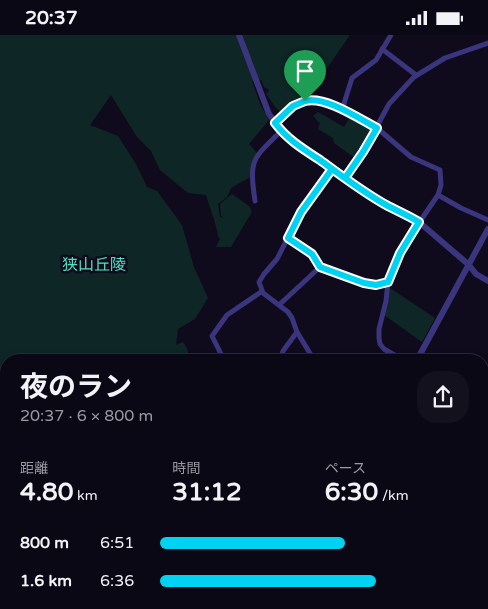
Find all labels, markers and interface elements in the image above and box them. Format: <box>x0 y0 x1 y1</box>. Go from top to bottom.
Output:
text: 20:37 <box>25 7 78 29</box>
pin <box>284 50 326 101</box>
icon: arrive <box>291 57 319 85</box>
park label: 狭山丘陵 <box>62 255 126 275</box>
text: 夜のラン <box>20 370 132 404</box>
button: share <box>417 371 469 423</box>
text: 20:37 · 6 × 800 m <box>20 406 153 426</box>
text: 距離 <box>20 460 48 477</box>
text: 時間 <box>172 460 200 477</box>
text: ペース <box>325 460 366 477</box>
text: 4.80 <box>20 477 73 507</box>
text: 31:12 <box>172 477 242 507</box>
text: 6:30 <box>325 477 378 507</box>
text: km <box>73 487 98 504</box>
text: /km <box>378 487 409 504</box>
text: 800 m <box>20 533 69 553</box>
text: 6:51 <box>100 533 134 553</box>
text: 1.6 km <box>20 571 72 591</box>
text: 6:36 <box>100 571 134 591</box>

